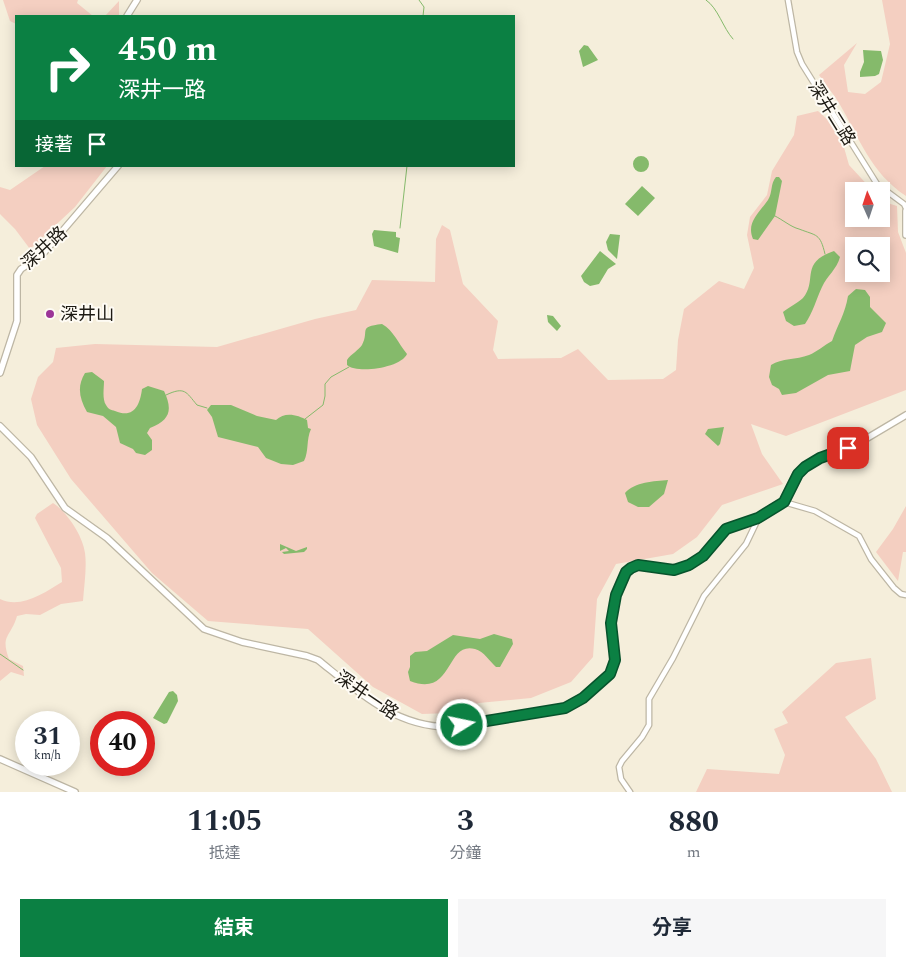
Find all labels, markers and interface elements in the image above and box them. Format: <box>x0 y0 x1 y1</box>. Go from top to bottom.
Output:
text: 450 m <box>118 23 217 76</box>
icon: right <box>35 35 100 100</box>
text: 深井一路 <box>118 74 206 107</box>
street label: 深井二路 <box>801 76 862 151</box>
icon: arrive <box>83 130 111 158</box>
text: 接著 <box>35 131 73 160</box>
north arrow <box>845 182 890 228</box>
map controls <box>845 182 890 282</box>
street label: 深井路 <box>15 220 73 277</box>
button: search <box>845 237 890 282</box>
place label: 深井山 <box>60 301 114 328</box>
marker: 深井山 <box>44 308 56 320</box>
pin <box>827 427 869 469</box>
icon: arrive <box>834 434 862 462</box>
street label: 深井一路 <box>329 664 404 727</box>
position arrow <box>435 698 487 750</box>
speed limit sign: 40 <box>90 711 155 776</box>
text: 31 <box>33 718 62 756</box>
text: km/h <box>34 746 61 765</box>
text: 11:05 <box>187 798 262 844</box>
text: 3 <box>457 798 474 844</box>
text: 880 <box>668 799 719 845</box>
text: m <box>687 840 701 864</box>
text: 抵達 <box>209 841 241 865</box>
text: 分鐘 <box>449 841 481 865</box>
button: 結束 <box>20 899 448 957</box>
button: 分享 <box>458 899 886 957</box>

